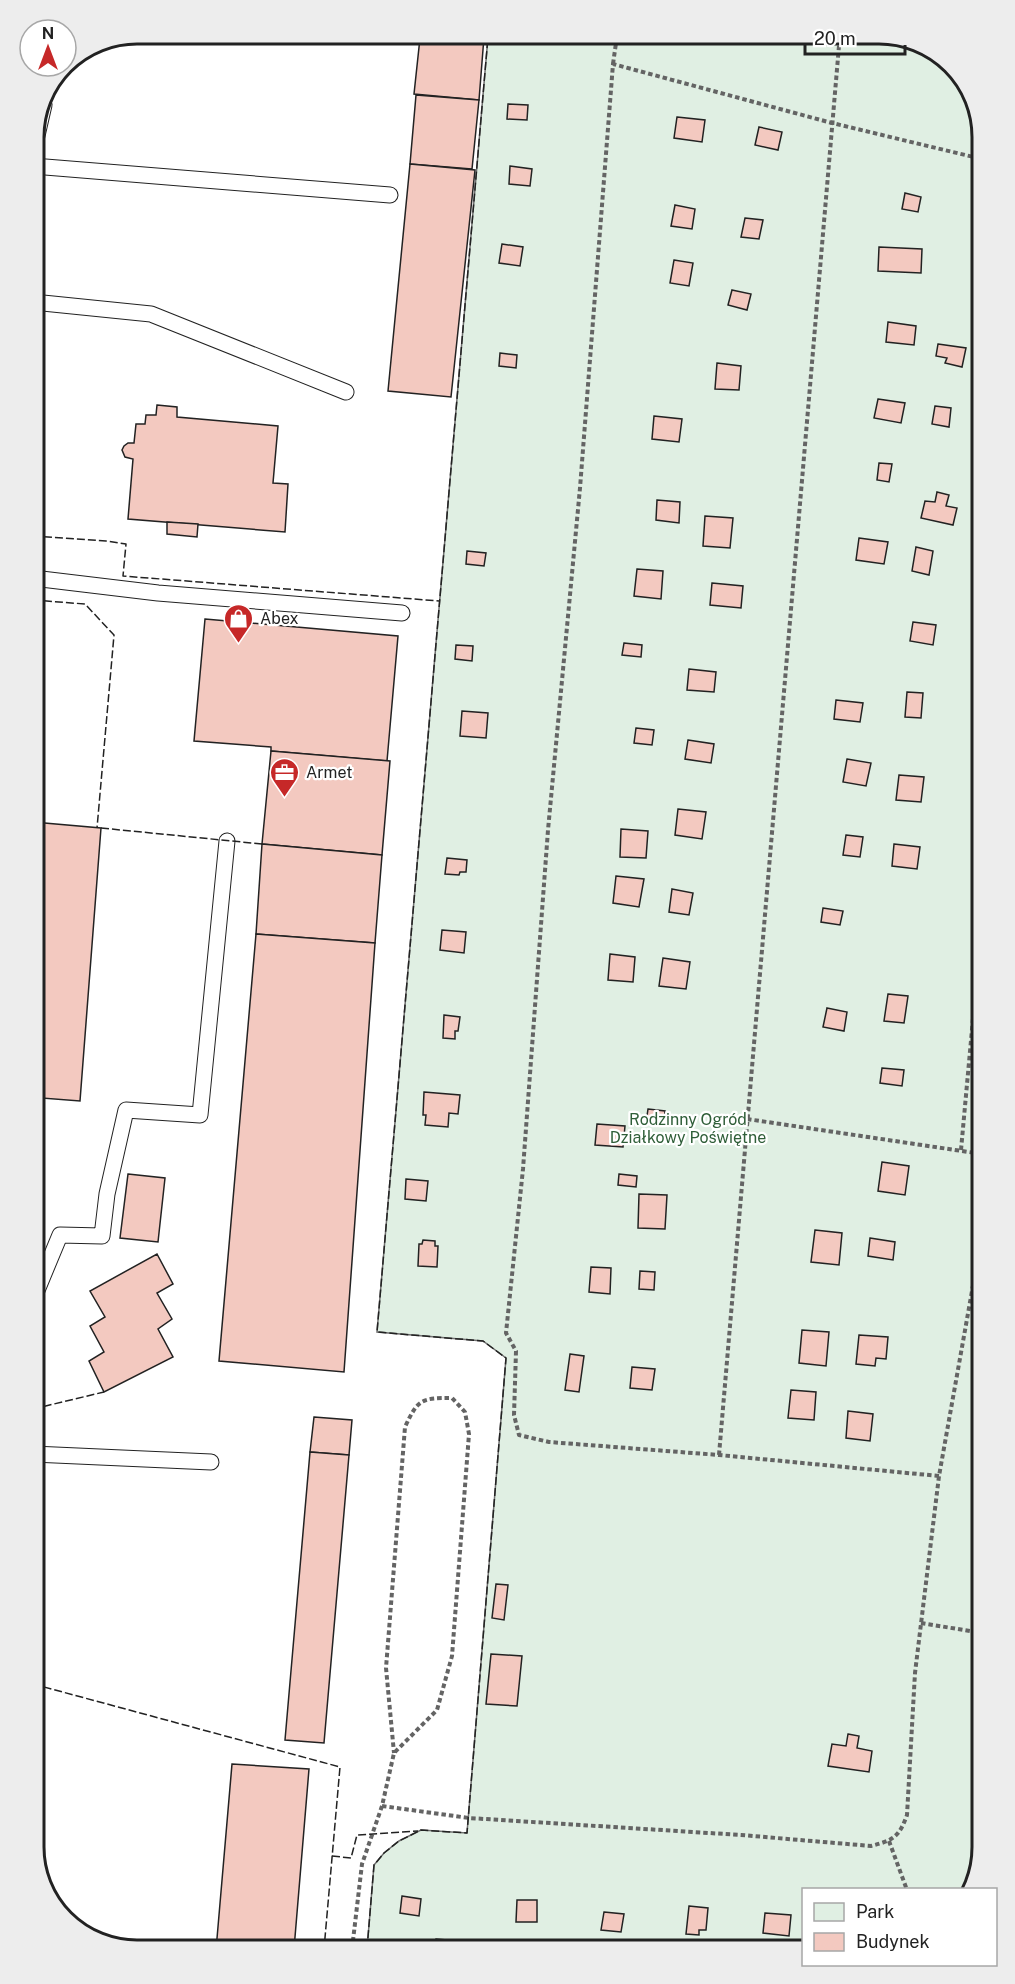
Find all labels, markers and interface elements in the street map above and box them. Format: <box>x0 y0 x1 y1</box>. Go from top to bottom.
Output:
north arrow <box>18 18 78 78</box>
scale bar <box>805 18 906 56</box>
text: N <box>42 24 54 43</box>
text: 20 m <box>814 28 856 49</box>
shop icon: Abex <box>223 602 255 644</box>
place label: Abex <box>260 609 298 628</box>
office icon: Armet <box>269 756 301 798</box>
place label: Armet <box>306 763 352 782</box>
park label: Rodzinny Ogród Działkowy Poświętne <box>610 1110 766 1147</box>
legend <box>802 1888 997 1966</box>
text: Park <box>856 1901 894 1922</box>
text: Budynek <box>856 1931 930 1952</box>

